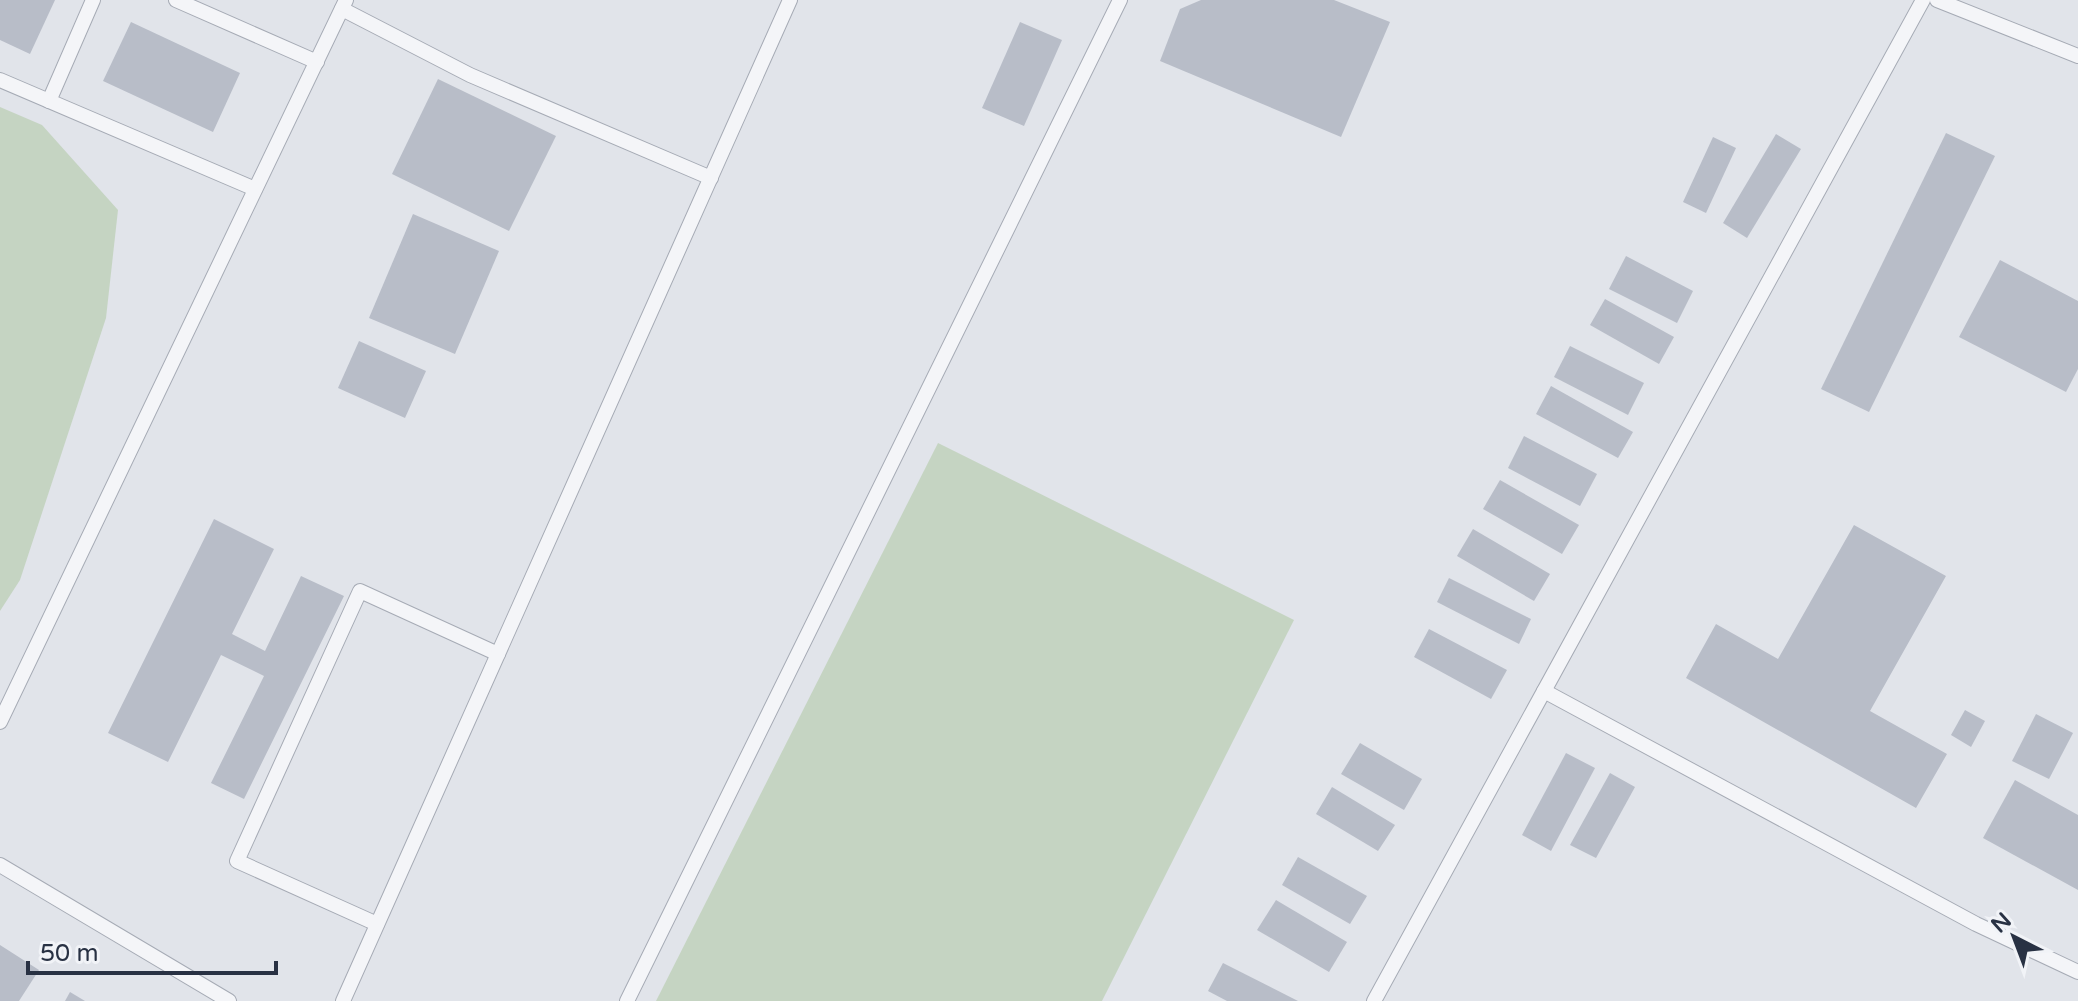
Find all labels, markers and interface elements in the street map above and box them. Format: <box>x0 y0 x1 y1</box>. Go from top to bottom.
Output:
north arrow <box>1974 897 2054 977</box>
text: N <box>1986 907 2017 938</box>
scale bar <box>28 925 276 975</box>
text: 50 m <box>40 939 98 968</box>

